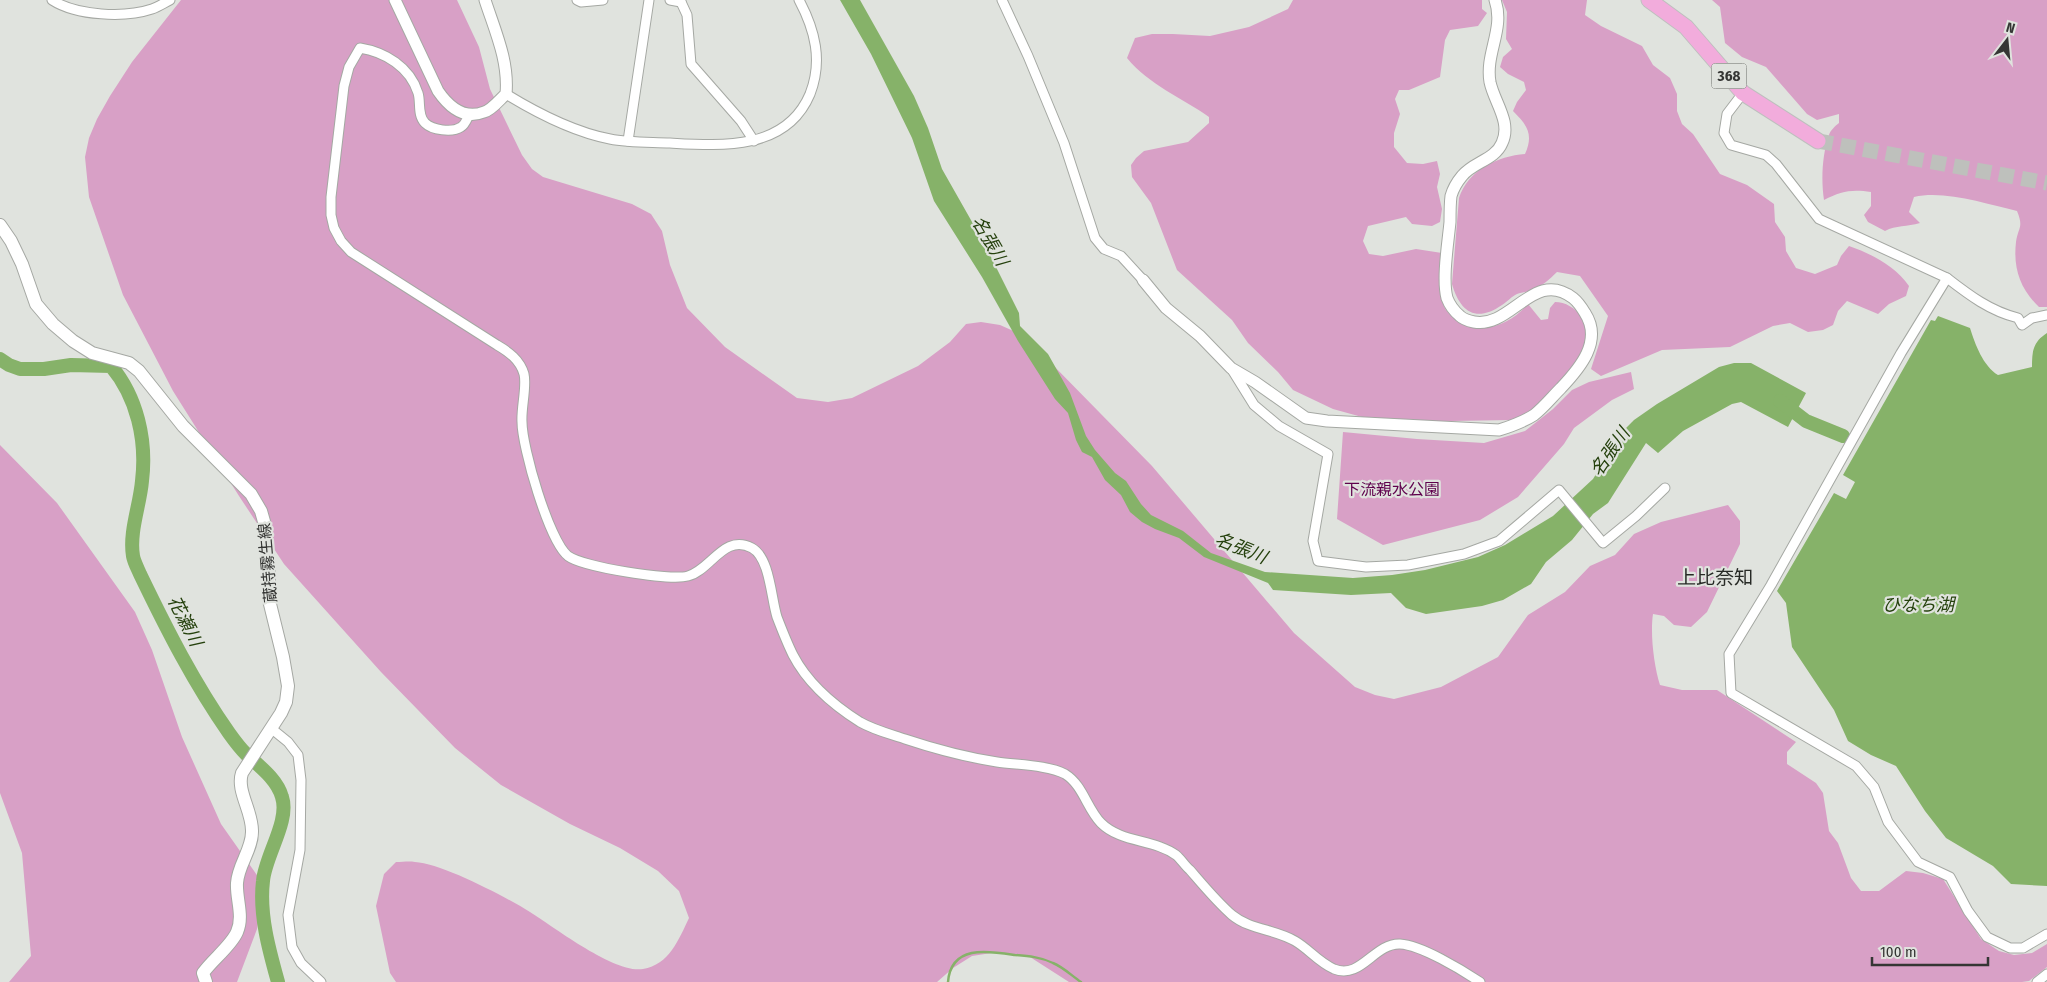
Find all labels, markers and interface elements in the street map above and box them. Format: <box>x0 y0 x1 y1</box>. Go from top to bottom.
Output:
north arrow <box>1982 15 2032 65</box>
text: N <box>2004 19 2017 37</box>
road number: 368 <box>1712 64 1746 88</box>
water label: 名張川 <box>967 212 1014 272</box>
water label: 名張川 <box>1586 422 1636 480</box>
park label: 下流親水公園 <box>1344 480 1440 499</box>
street label: 蔵持霧生線 <box>255 522 280 604</box>
water label: 名張川 <box>1212 528 1272 569</box>
district label: 上比奈知 <box>1677 566 1753 589</box>
water label: 花瀬川 <box>163 592 208 652</box>
water label: ひなち湖 <box>1882 594 1957 616</box>
scale bar <box>1872 934 1988 966</box>
text: 100 m <box>1880 943 1917 961</box>

